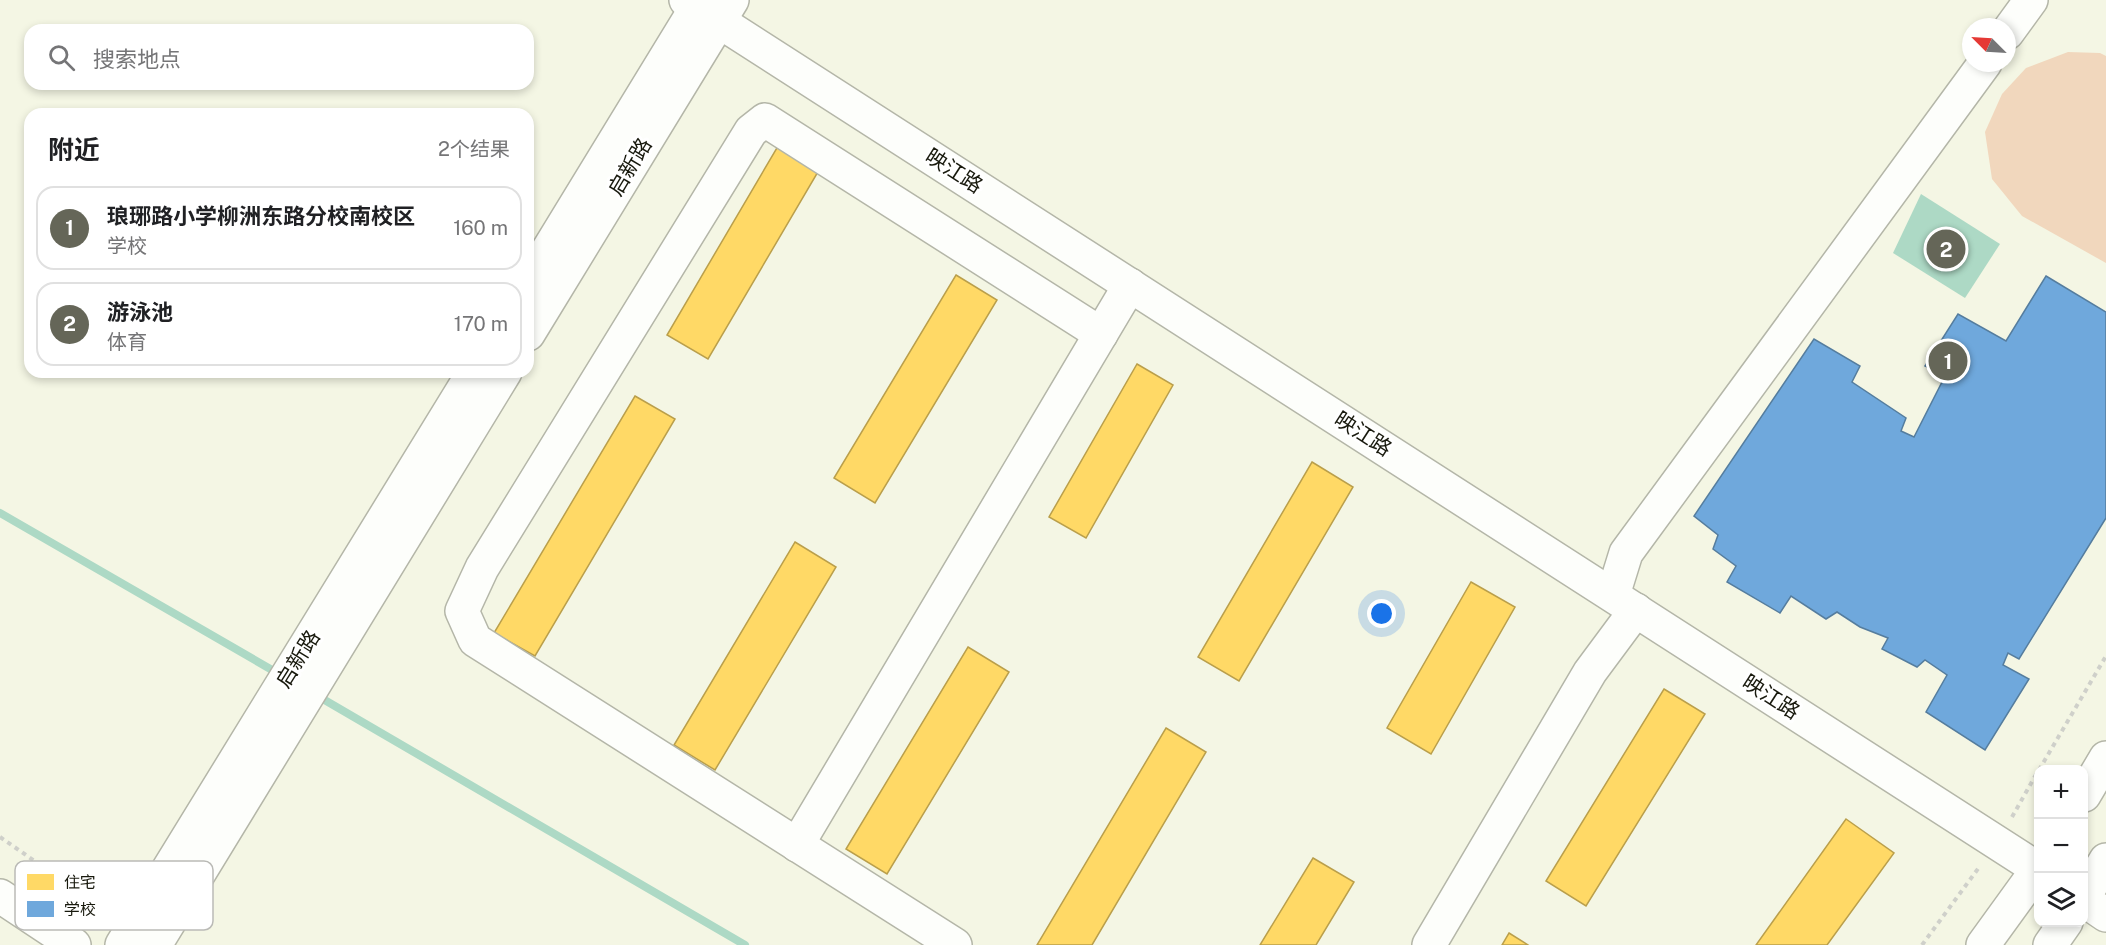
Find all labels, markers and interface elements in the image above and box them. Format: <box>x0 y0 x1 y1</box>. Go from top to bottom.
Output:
north arrow <box>1962 18 2016 72</box>
search box <box>24 24 534 90</box>
icon: search <box>45 41 78 74</box>
text: 搜索地点 <box>93 46 181 72</box>
street label: 启新路 <box>603 133 657 200</box>
text: 附近 <box>48 134 100 165</box>
text: 2个结果 <box>438 137 510 161</box>
street label: 映江路 <box>921 143 987 198</box>
text: 琅琊路小学柳洲东路分校南校区 <box>107 203 415 229</box>
text: 1 <box>65 216 74 240</box>
text: 160 m <box>453 216 508 240</box>
pin: 2 <box>1926 226 1966 272</box>
text: 学校 <box>107 234 147 258</box>
text: 游泳池 <box>107 299 173 325</box>
text: 2 <box>63 312 76 336</box>
text: 170 m <box>454 312 508 336</box>
text: 体育 <box>107 330 147 354</box>
pin: 1 <box>1928 338 1968 384</box>
street label: 映江路 <box>1330 406 1396 461</box>
your location <box>1367 599 1396 628</box>
street label: 启新路 <box>270 625 325 692</box>
street label: 映江路 <box>1738 669 1804 724</box>
map controls <box>2034 765 2088 927</box>
button: + <box>2034 765 2088 819</box>
button: − <box>2034 819 2088 873</box>
legend <box>15 861 213 930</box>
text: 住宅 <box>64 873 96 892</box>
button: layers <box>2034 873 2088 927</box>
text: 学校 <box>64 900 96 919</box>

